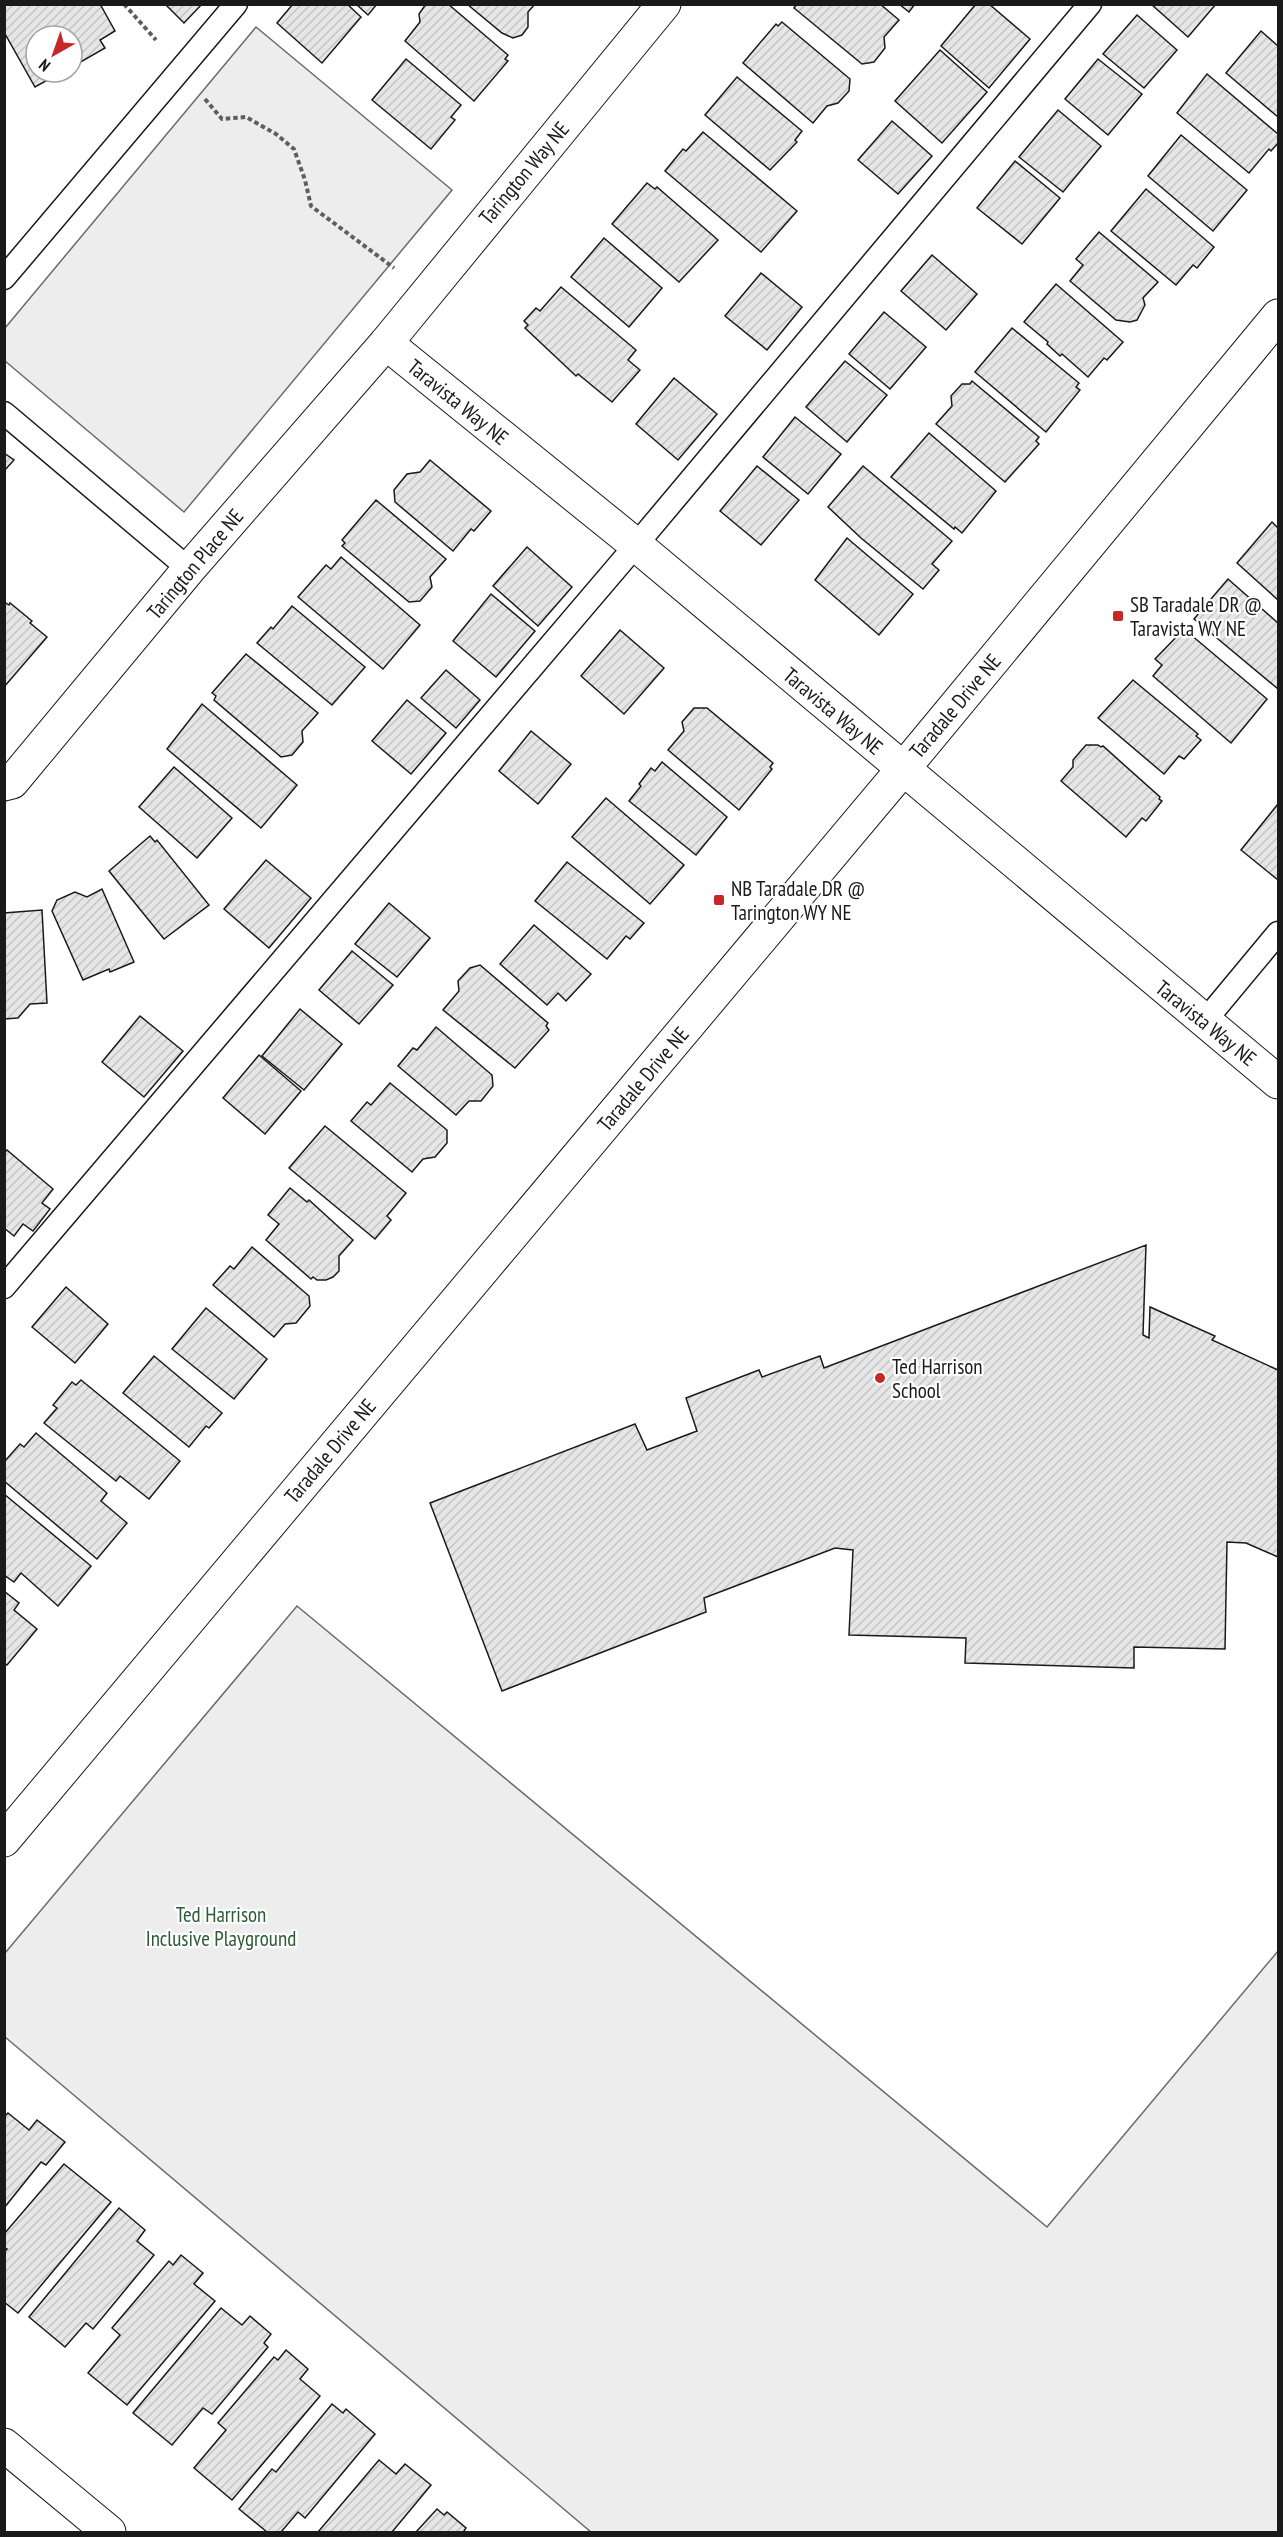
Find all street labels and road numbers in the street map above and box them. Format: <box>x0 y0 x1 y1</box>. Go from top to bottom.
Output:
street label: Tarington Way NE <box>473 116 575 230</box>
street label: Taravista Way NE <box>402 353 514 451</box>
street label: Tarington Place NE <box>141 503 249 625</box>
street label: Taradale Drive NE <box>903 648 1007 764</box>
street label: Taravista Way NE <box>778 661 888 761</box>
street label: Taravista Way NE <box>1150 974 1262 1072</box>
street label: Taradale Drive NE <box>591 1021 695 1137</box>
street label: Taradale Drive NE <box>278 1393 382 1509</box>

